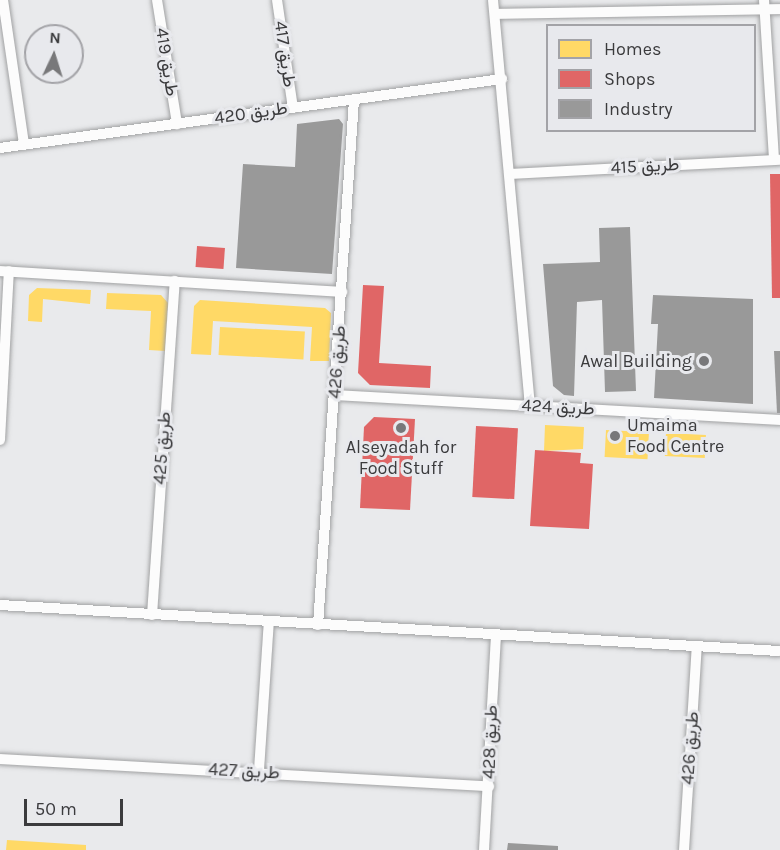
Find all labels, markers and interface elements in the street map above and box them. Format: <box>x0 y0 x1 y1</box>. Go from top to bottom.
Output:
street label: طريق 417 <box>270 19 300 89</box>
north arrow <box>24 24 84 84</box>
legend <box>546 24 756 132</box>
street label: طريق 419 <box>151 26 183 98</box>
text: N <box>49 28 62 47</box>
text: Homes <box>604 38 661 60</box>
text: Shops <box>604 68 656 90</box>
street label: طريق 420 <box>213 97 289 129</box>
text: Industry <box>604 98 673 120</box>
street label: طريق 415 <box>610 153 680 179</box>
street label: طريق 426 <box>324 325 350 399</box>
place label: Awal Building <box>580 350 692 372</box>
marker: Awal Building <box>697 354 711 368</box>
street label: طريق 424 <box>521 394 595 420</box>
street label: طريق 425 <box>149 411 175 485</box>
place label: Umaima Food Centre <box>627 415 724 458</box>
marker: Alseyadah for Food Stuff <box>394 421 408 435</box>
marker: Umaima Food Centre <box>608 429 622 443</box>
place label: Alseyadah for Food Stuff <box>346 437 456 480</box>
street label: طريق 428 <box>478 705 502 779</box>
street label: طريق 426 <box>677 711 703 785</box>
street label: طريق 427 <box>208 758 280 784</box>
scale bar <box>27 787 126 825</box>
text: 50 m <box>35 798 77 820</box>

